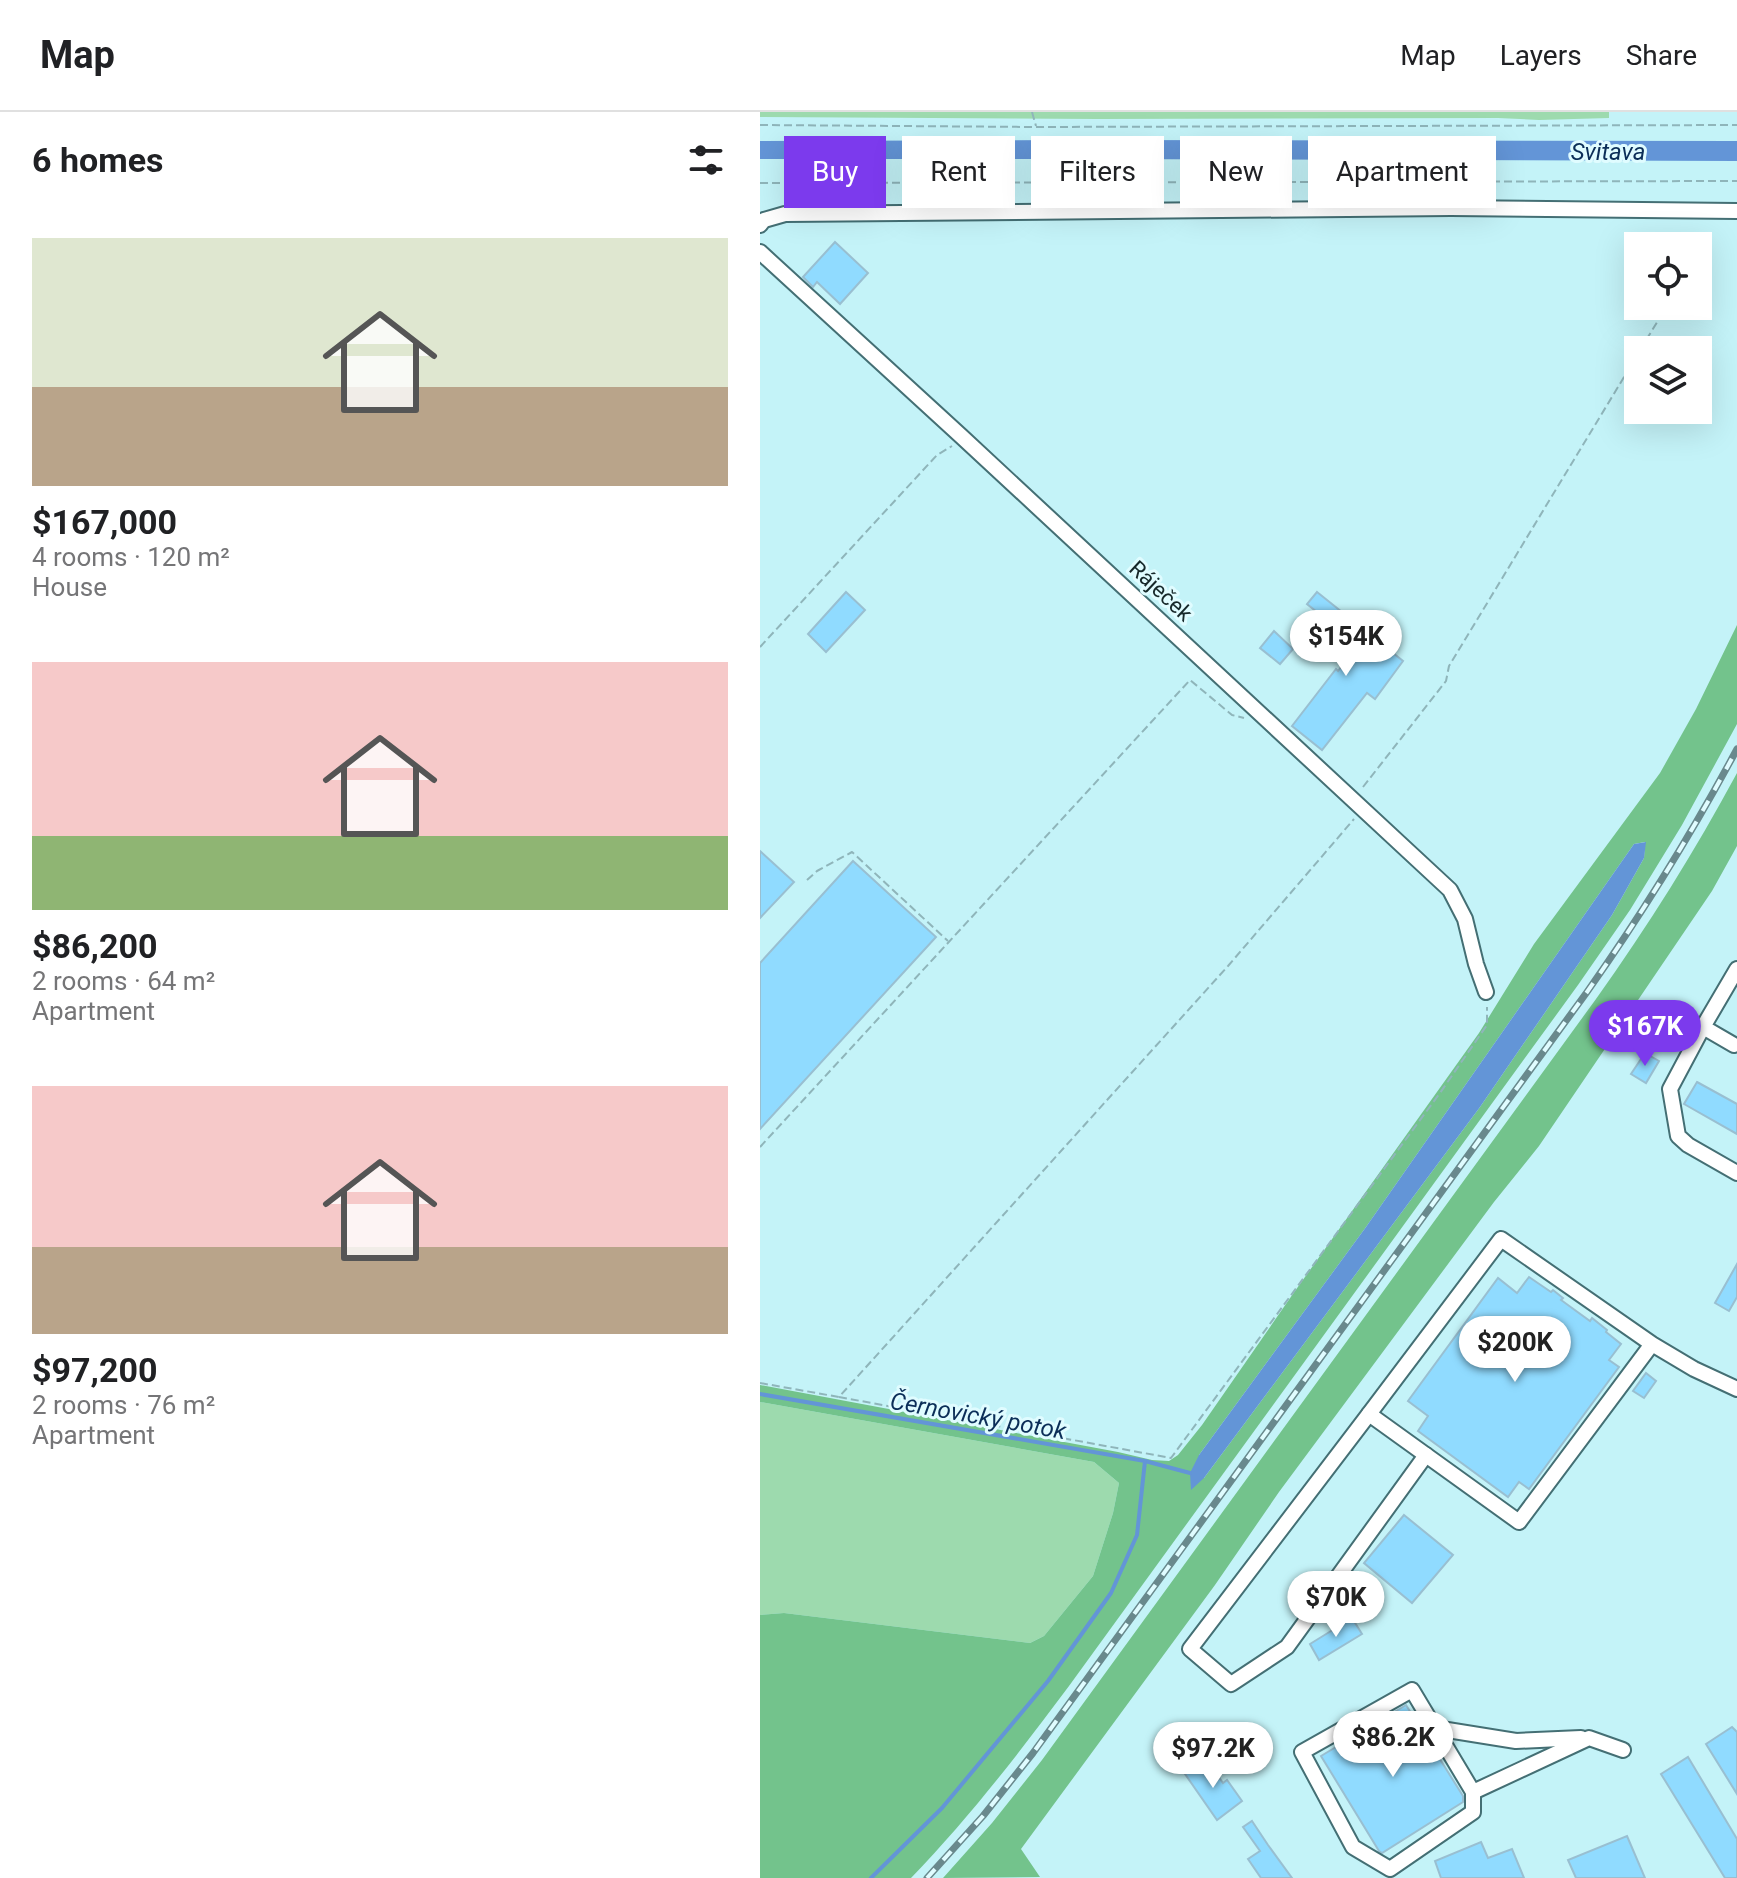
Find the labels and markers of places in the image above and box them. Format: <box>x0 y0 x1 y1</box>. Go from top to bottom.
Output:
pin: $154K <box>1290 610 1402 678</box>
pin: $167K <box>1589 1000 1701 1068</box>
pin: $200K <box>1459 1316 1571 1384</box>
pin: $70K <box>1289 1571 1383 1639</box>
pin: $86.2K <box>1328 1711 1458 1779</box>
pin: $97.2K <box>1148 1722 1278 1790</box>

